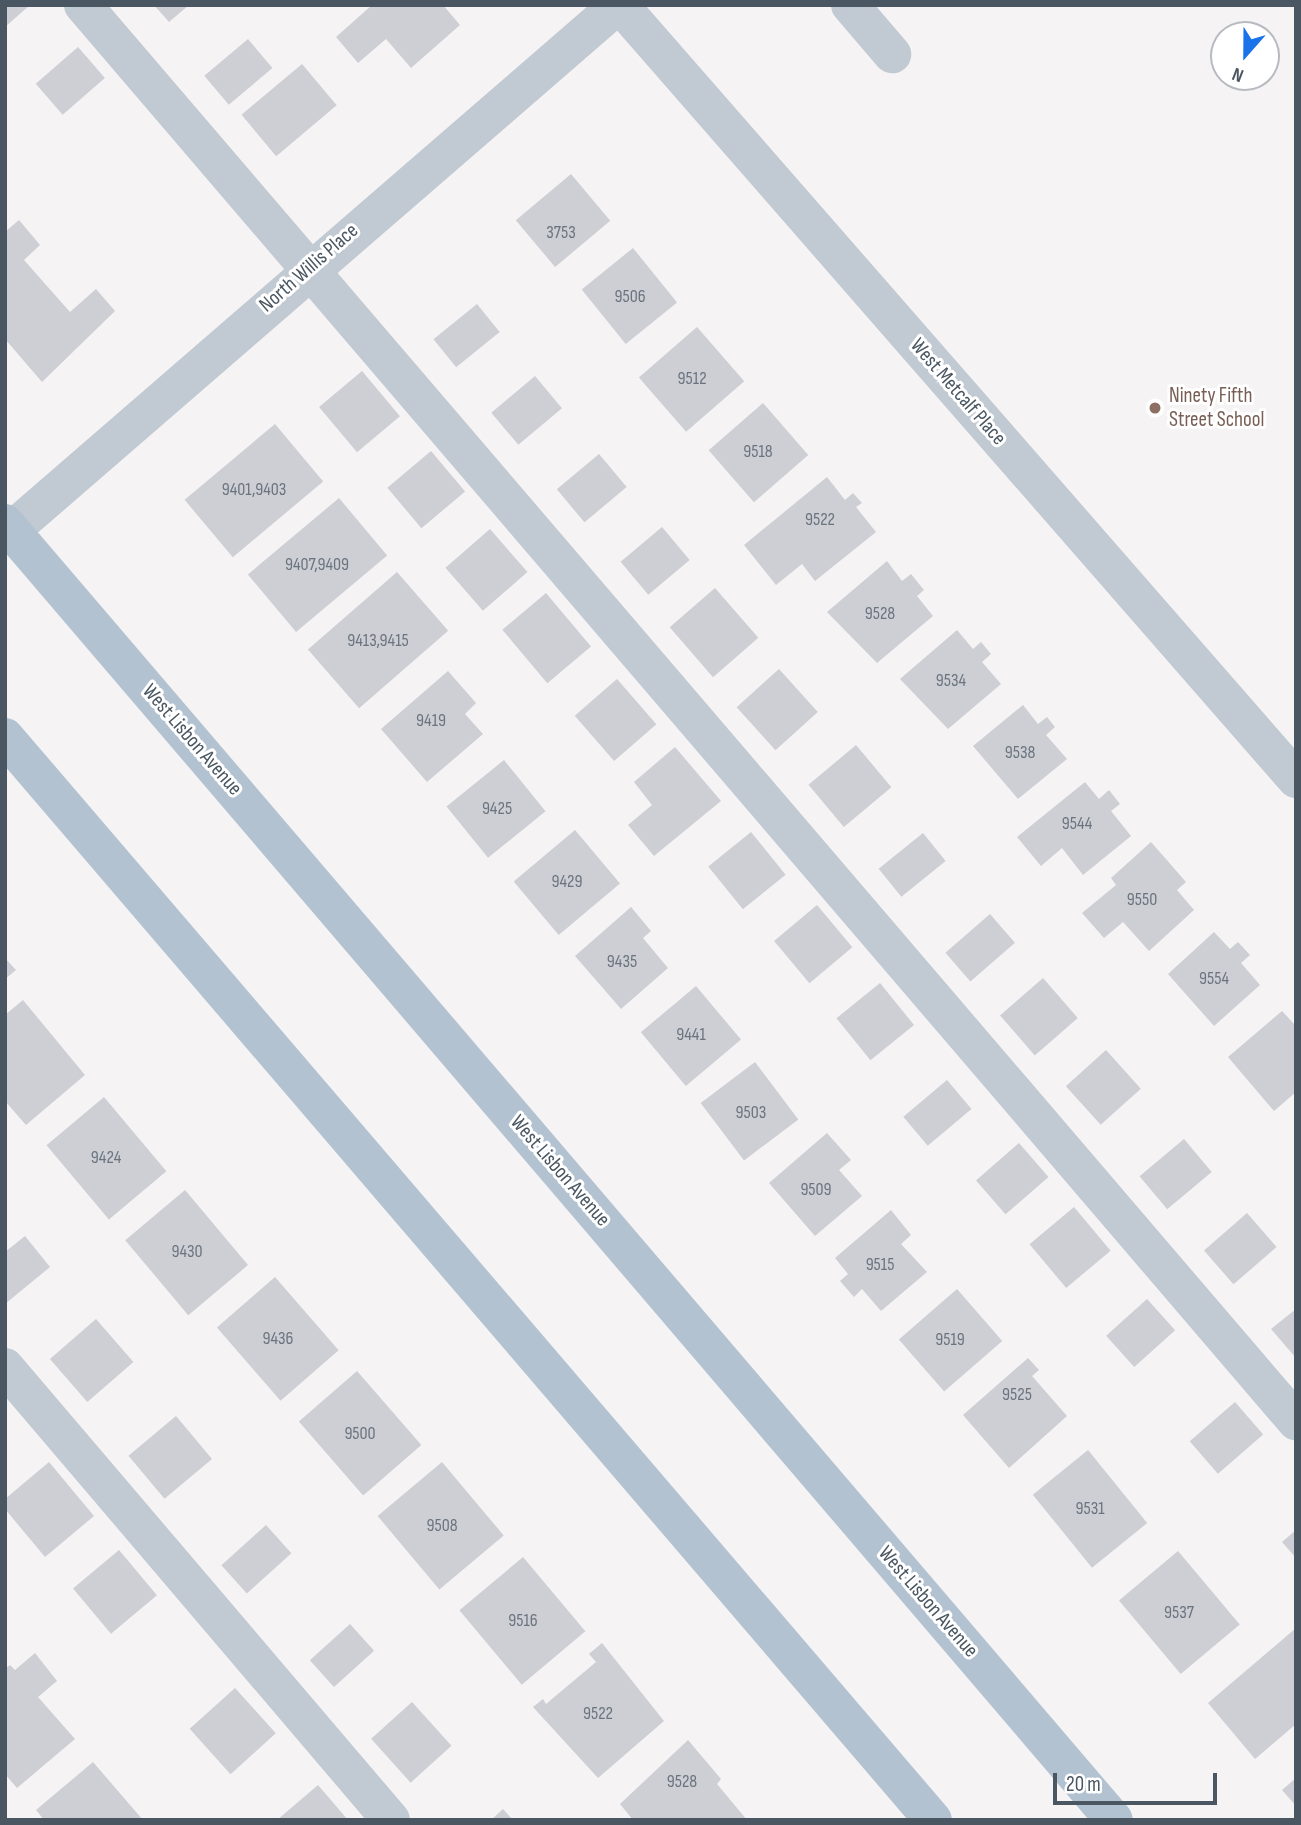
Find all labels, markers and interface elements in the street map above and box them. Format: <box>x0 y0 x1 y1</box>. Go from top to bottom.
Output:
north arrow <box>1210 21 1280 91</box>
text: N <box>1229 62 1247 87</box>
street label: North Willis Place <box>254 218 364 318</box>
house number: 3753 <box>546 222 576 244</box>
house number: 9506 <box>614 286 646 308</box>
street label: West Metcalf Place <box>905 333 1011 451</box>
house number: 9512 <box>677 368 707 390</box>
place label: Ninety Fifth Street School <box>1169 383 1264 433</box>
marker: Ninety Fifth Street School <box>1147 400 1163 416</box>
house number: 9518 <box>743 441 773 463</box>
house number: 9401,9403 <box>222 479 286 501</box>
house number: 9522 <box>805 509 835 531</box>
house number: 9407,9409 <box>285 554 349 576</box>
house number: 9528 <box>865 603 895 625</box>
house number: 9413,9415 <box>347 630 409 652</box>
house number: 9534 <box>936 670 966 692</box>
street label: West Lisbon Avenue <box>137 679 247 801</box>
house number: 9419 <box>416 710 446 732</box>
house number: 9538 <box>1005 742 1035 764</box>
house number: 9425 <box>482 798 512 820</box>
house number: 9544 <box>1062 813 1092 835</box>
house number: 9429 <box>552 871 582 893</box>
house number: 9550 <box>1127 889 1157 911</box>
house number: 9435 <box>607 951 637 973</box>
house number: 9554 <box>1199 968 1229 990</box>
house number: 9441 <box>676 1024 706 1046</box>
house number: 9503 <box>736 1102 766 1124</box>
street label: West Lisbon Avenue <box>505 1110 615 1232</box>
house number: 9424 <box>91 1147 121 1169</box>
house number: 9509 <box>800 1179 832 1201</box>
house number: 9430 <box>171 1241 203 1263</box>
house number: 9515 <box>866 1254 894 1276</box>
house number: 9436 <box>263 1328 293 1350</box>
house number: 9519 <box>935 1329 965 1351</box>
house number: 9525 <box>1002 1384 1032 1406</box>
house number: 9500 <box>344 1423 376 1445</box>
house number: 9531 <box>1075 1498 1105 1520</box>
house number: 9508 <box>426 1515 458 1537</box>
street label: West Lisbon Avenue <box>873 1541 983 1663</box>
house number: 9537 <box>1164 1602 1194 1624</box>
house number: 9516 <box>508 1610 538 1632</box>
house number: 9522 <box>583 1703 613 1725</box>
scale bar <box>1056 1758 1220 1802</box>
house number: 9528 <box>667 1771 697 1793</box>
text: 20 m <box>1066 1772 1101 1797</box>

